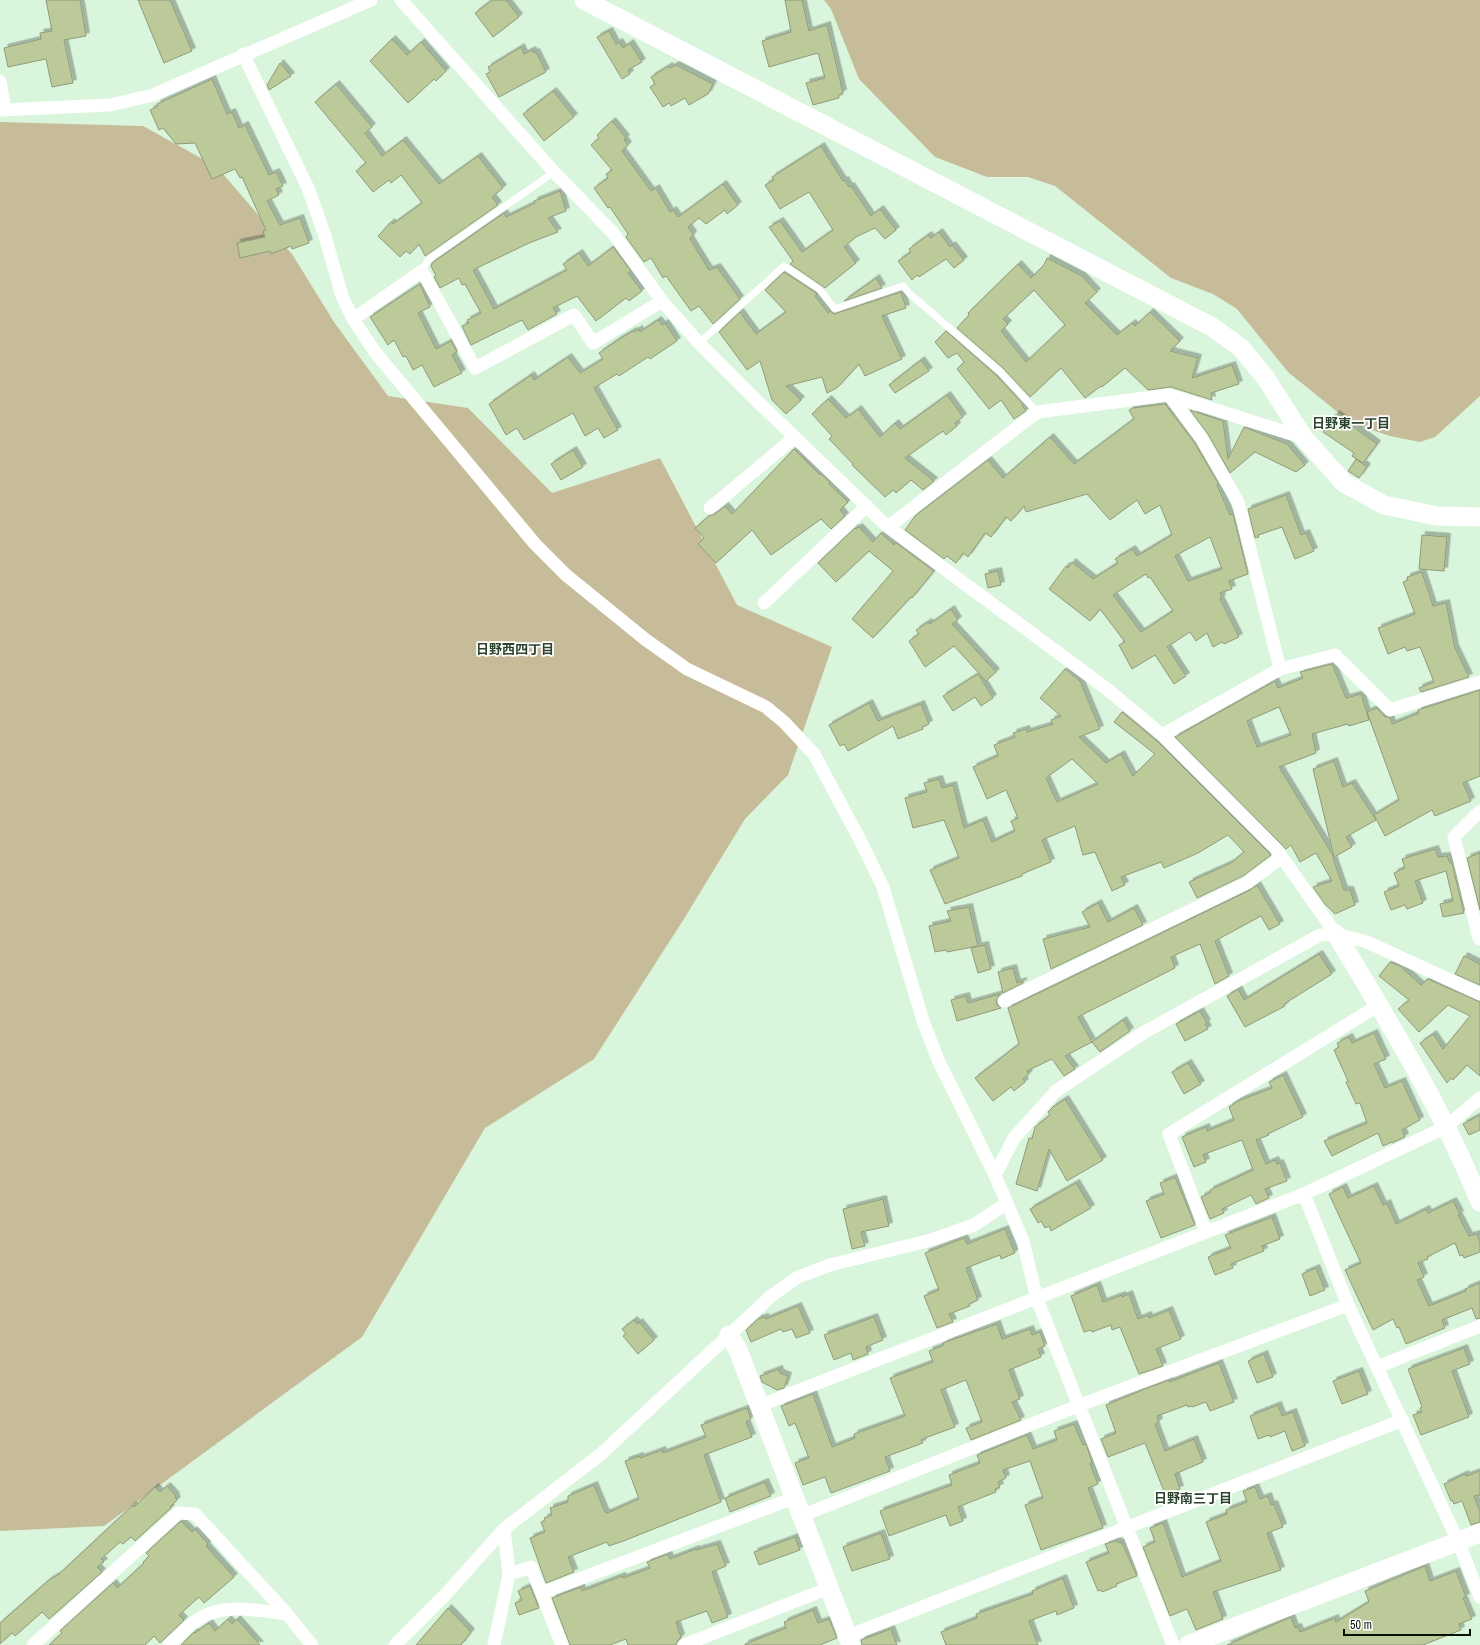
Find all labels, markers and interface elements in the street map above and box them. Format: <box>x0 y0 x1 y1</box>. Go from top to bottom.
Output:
district label: 日野東一丁目 <box>1312 415 1390 432</box>
district label: 日野西四丁目 <box>476 641 554 658</box>
district label: 日野南三丁目 <box>1154 1490 1232 1507</box>
scale bar <box>1344 1611 1470 1637</box>
text: 50 m <box>1350 1617 1372 1633</box>

